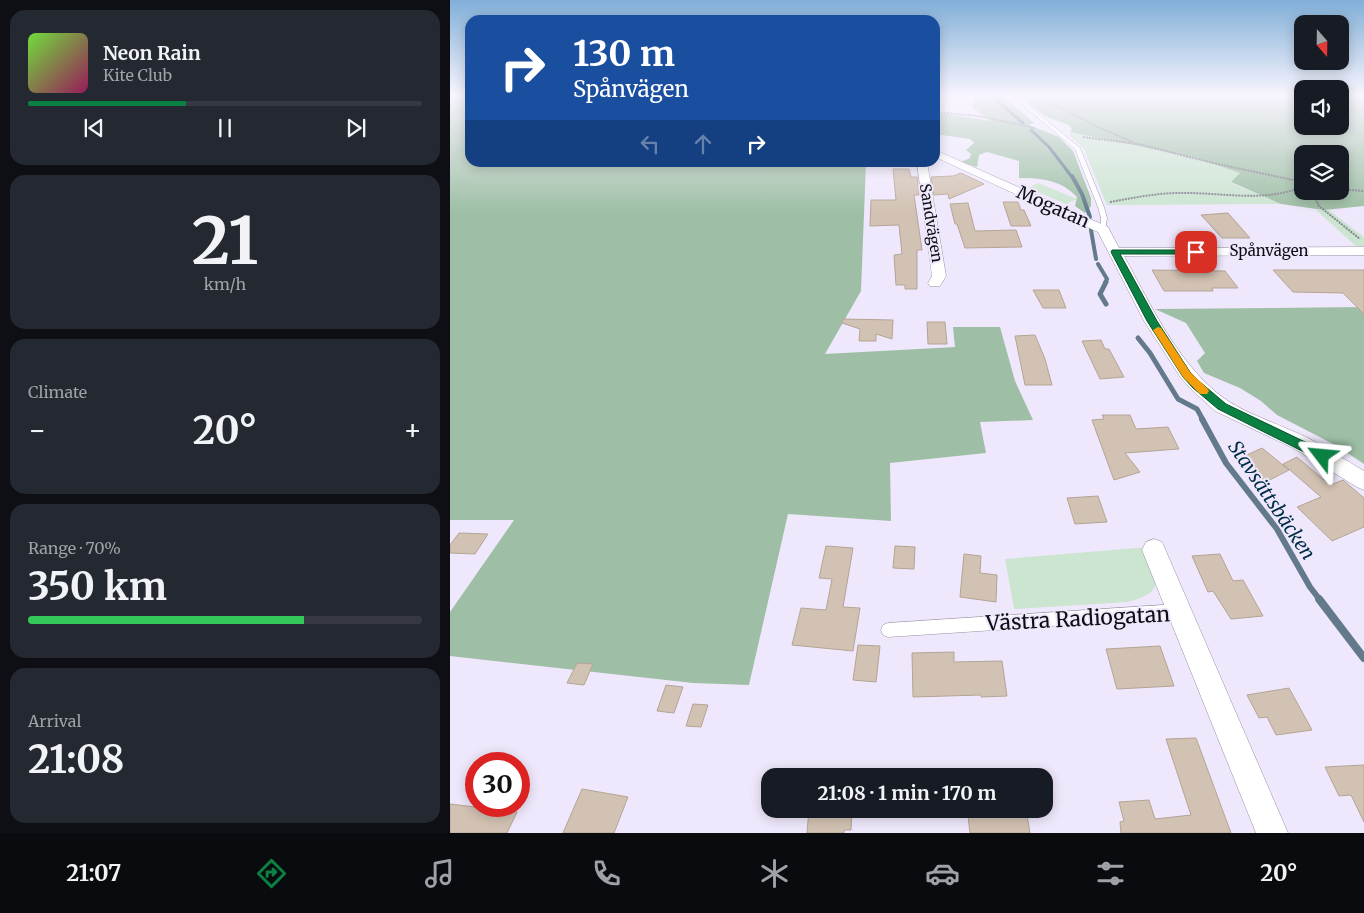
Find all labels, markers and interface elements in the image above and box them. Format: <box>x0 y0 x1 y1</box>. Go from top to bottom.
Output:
north arrow <box>1294 15 1349 70</box>
map controls <box>1294 15 1349 200</box>
text: 130 m <box>573 32 675 76</box>
icon: right <box>490 35 555 100</box>
text: Neon Rain <box>103 41 201 65</box>
text: Kite Club <box>103 65 172 85</box>
text: Spånvägen <box>573 75 689 103</box>
button: sound <box>1294 80 1349 135</box>
icon: previous <box>80 114 108 142</box>
icon: pause <box>211 114 239 142</box>
icon: next <box>342 114 370 142</box>
icon: left <box>636 130 664 158</box>
icon: ahead <box>689 130 717 158</box>
icon: right <box>742 130 770 158</box>
button: layers <box>1294 145 1349 200</box>
street label: Mogatan <box>1013 180 1093 233</box>
street label: Sandvägen <box>916 182 947 264</box>
text: 21 <box>192 200 258 282</box>
pin <box>1175 231 1217 273</box>
icon: arrive <box>1182 238 1210 266</box>
street label: Spånvägen <box>1230 241 1309 260</box>
text: km/h <box>204 274 246 294</box>
text: Climate <box>28 382 87 402</box>
text: 20° <box>193 407 257 454</box>
text: − <box>28 412 47 448</box>
text: + <box>403 412 422 448</box>
position arrow <box>1295 429 1347 481</box>
water label: Stavsättsbäcken <box>1223 436 1321 564</box>
text: Range · 70% <box>28 538 121 558</box>
text: 350 km <box>28 563 167 610</box>
street label: Västra Radiogatan <box>984 600 1171 637</box>
text: Arrival <box>28 711 81 731</box>
text: 21:08 <box>28 736 124 783</box>
speed limit sign: 30 <box>465 752 530 817</box>
text: 21:08 · 1 min · 170 m <box>818 781 996 805</box>
icon: directions <box>254 856 289 891</box>
icon: music <box>422 856 457 891</box>
icon: phone <box>589 856 624 891</box>
icon: climate <box>757 856 792 891</box>
icon: car <box>925 856 960 891</box>
icon: filters <box>1093 856 1128 891</box>
text: 21:07 <box>66 859 121 887</box>
text: 20° <box>1260 859 1298 887</box>

